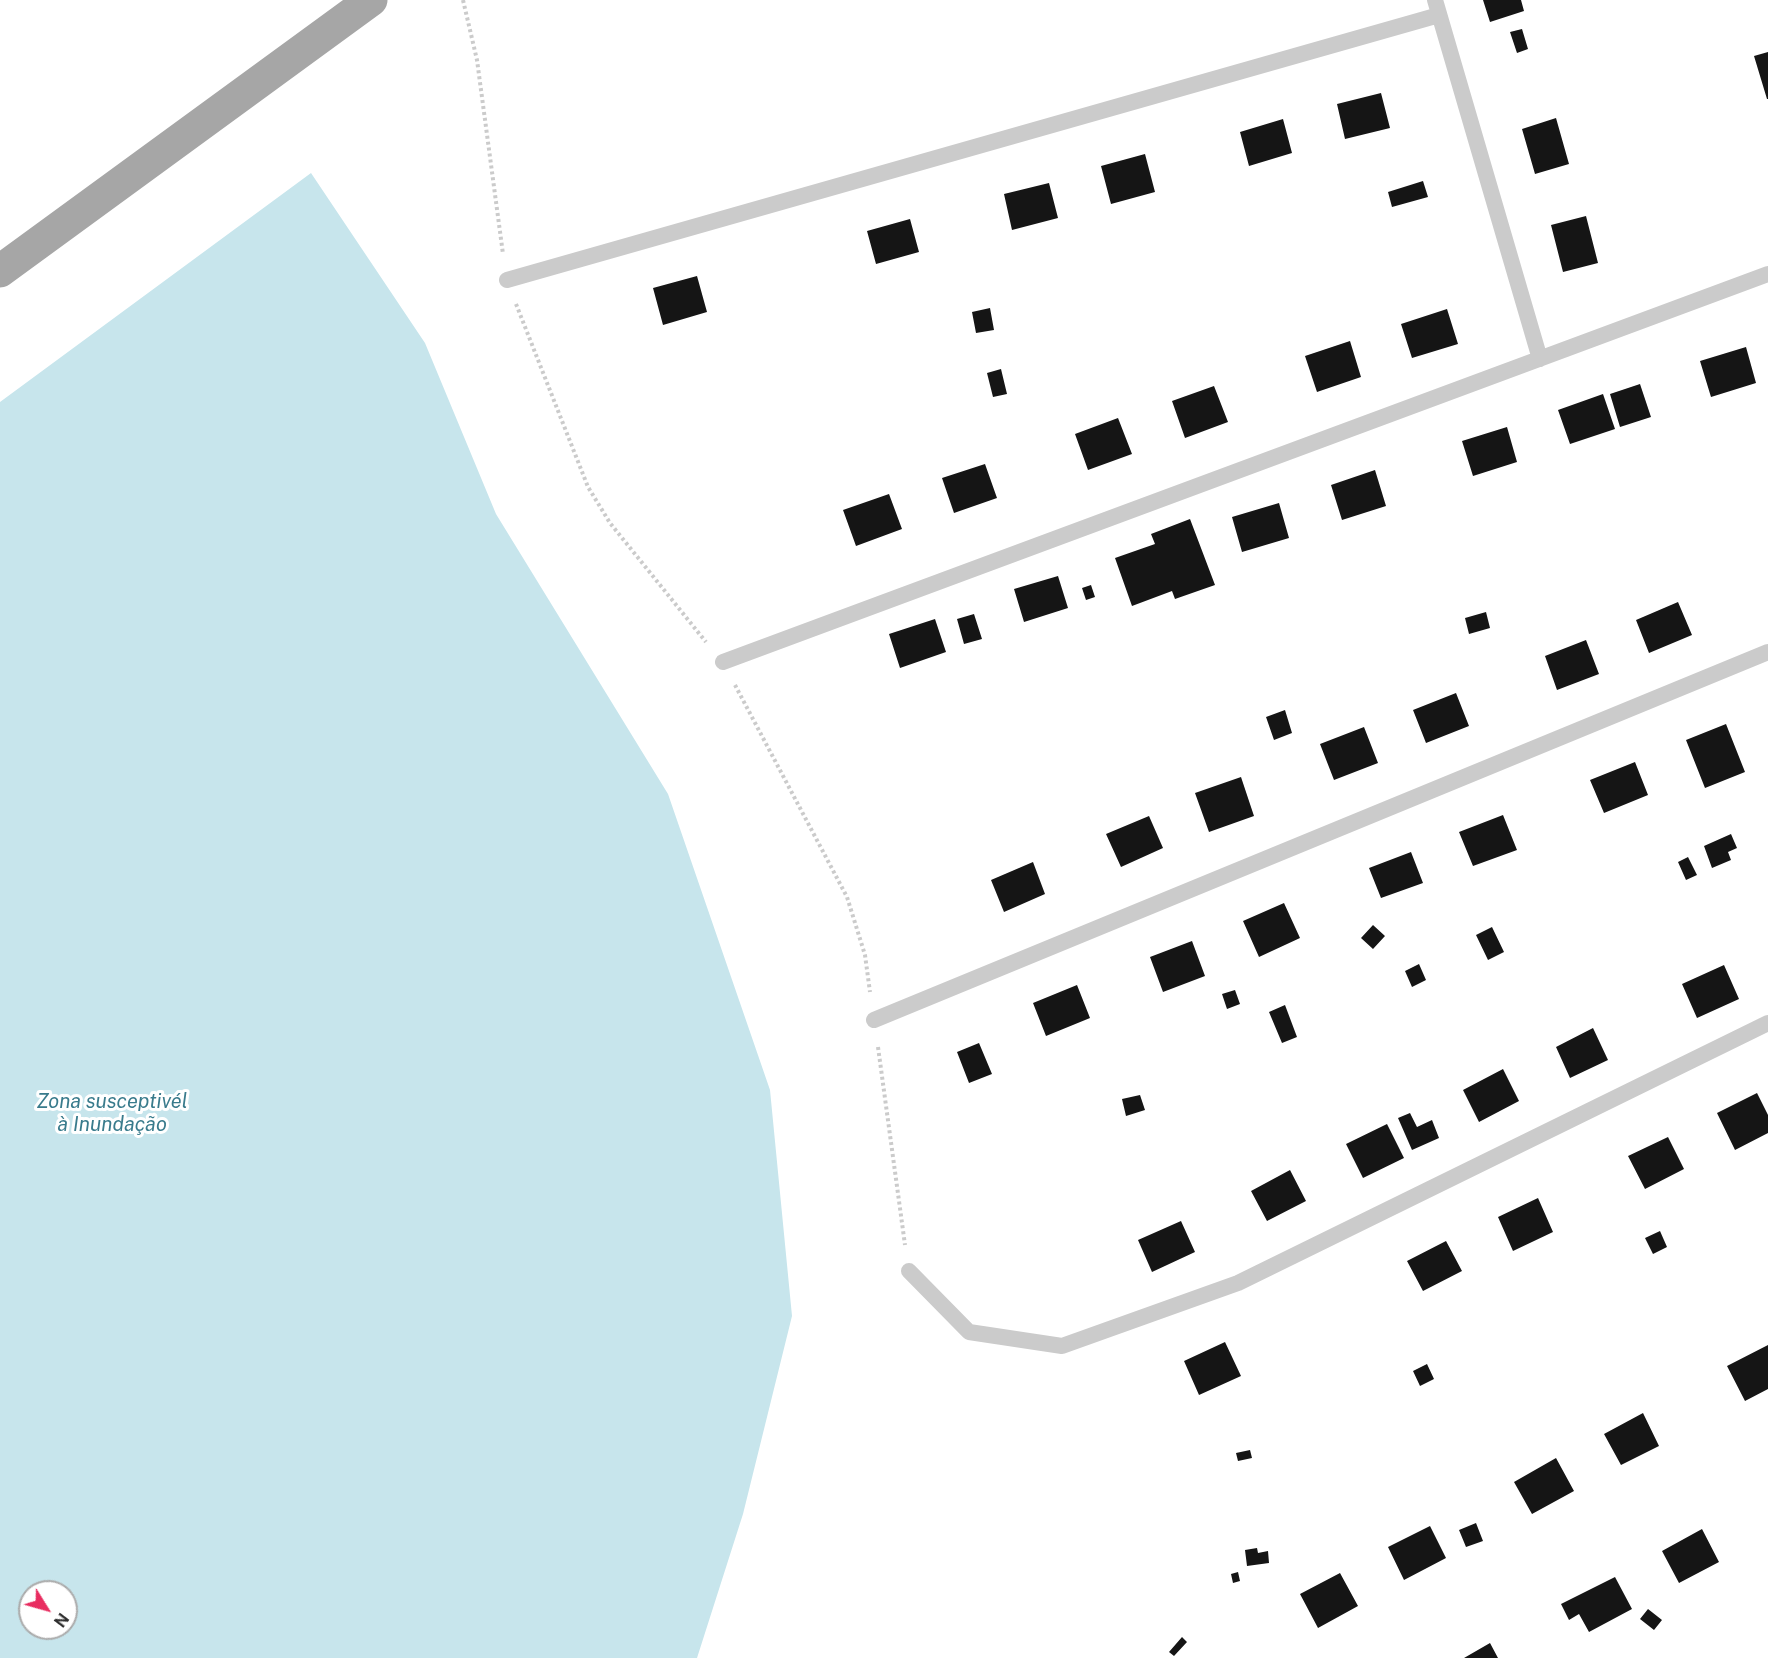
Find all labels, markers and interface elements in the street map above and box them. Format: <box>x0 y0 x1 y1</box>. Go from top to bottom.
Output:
water label: Zona susceptivél à Inundação <box>36 1090 188 1137</box>
north arrow <box>18 1580 78 1640</box>
text: N <box>50 1609 73 1631</box>

